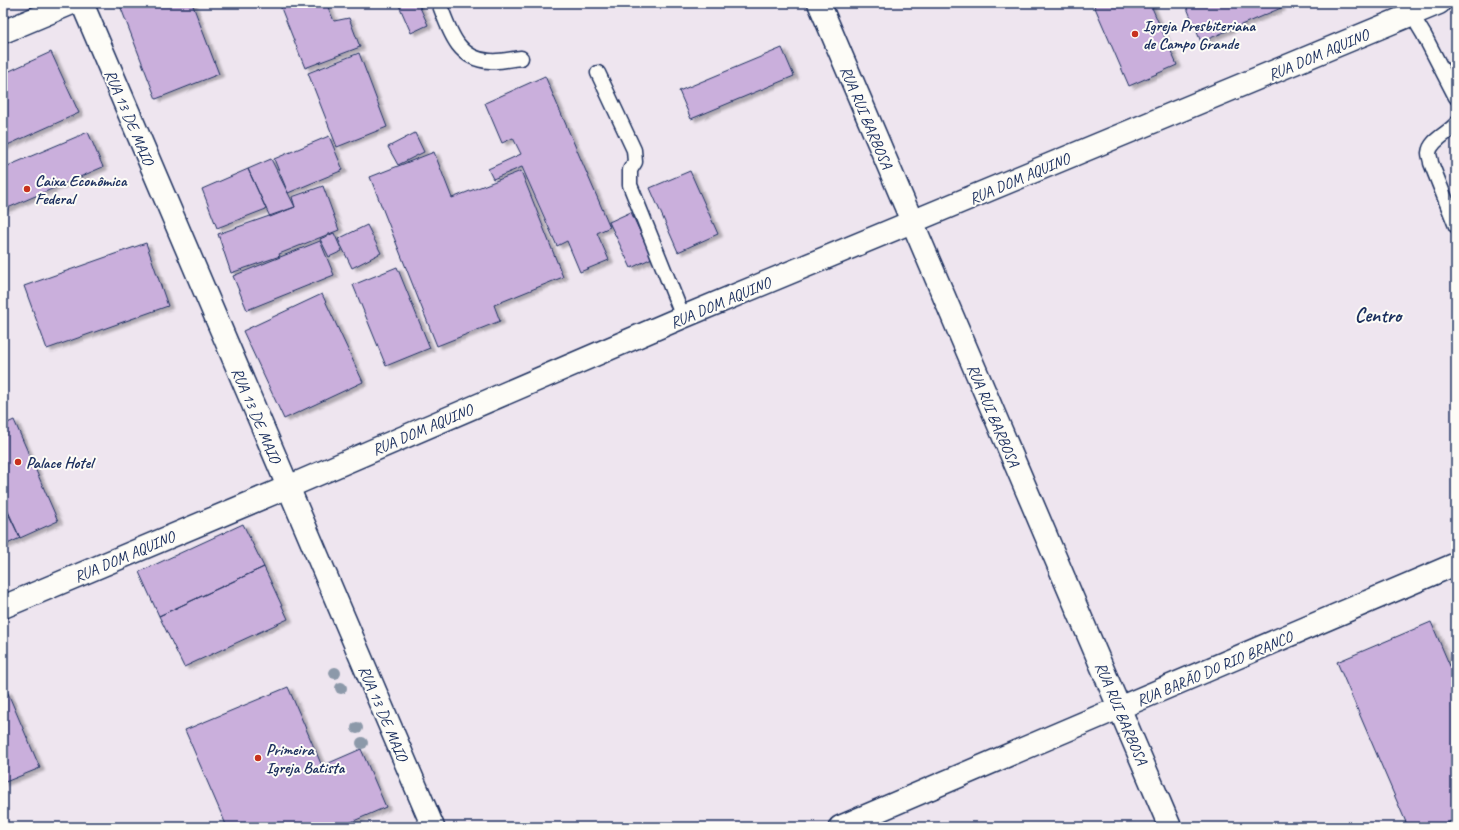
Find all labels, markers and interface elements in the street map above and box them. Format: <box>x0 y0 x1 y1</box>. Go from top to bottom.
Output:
place label: Igreja Presbiteriana de Campo Grande <box>1143 16 1257 54</box>
street label: RUA DOM AQUINO <box>1265 24 1374 85</box>
marker: Igreja Presbiteriana de Campo Grande <box>1130 29 1140 39</box>
street label: RUA RUI BARBOSA <box>835 63 897 173</box>
street label: RUA 13 DE MAIO <box>100 67 159 170</box>
street label: RUA DOM AQUINO <box>966 148 1075 209</box>
place label: Caixa Econômica Federal <box>35 171 128 209</box>
marker: Caixa Econômica Federal <box>22 184 32 194</box>
street label: RUA DOM AQUINO <box>667 272 776 333</box>
district label: Centro <box>1355 303 1403 328</box>
street label: RUA RUI BARBOSA <box>962 361 1024 471</box>
street label: RUA 13 DE MAIO <box>227 365 286 468</box>
street label: RUA DOM AQUINO <box>369 399 478 460</box>
place label: Palace Hotel <box>26 453 96 473</box>
marker: Palace Hotel <box>13 457 23 467</box>
street label: RUA DOM AQUINO <box>71 526 180 587</box>
street label: RUA BARÃO DO RIO BRANCO <box>1133 626 1297 711</box>
street label: RUA RUI BARBOSA <box>1090 659 1152 769</box>
street label: RUA 13 DE MAIO <box>354 663 413 766</box>
place label: Primeira Igreja Batista <box>266 740 346 778</box>
marker: Primeira Igreja Batista <box>253 753 263 763</box>

